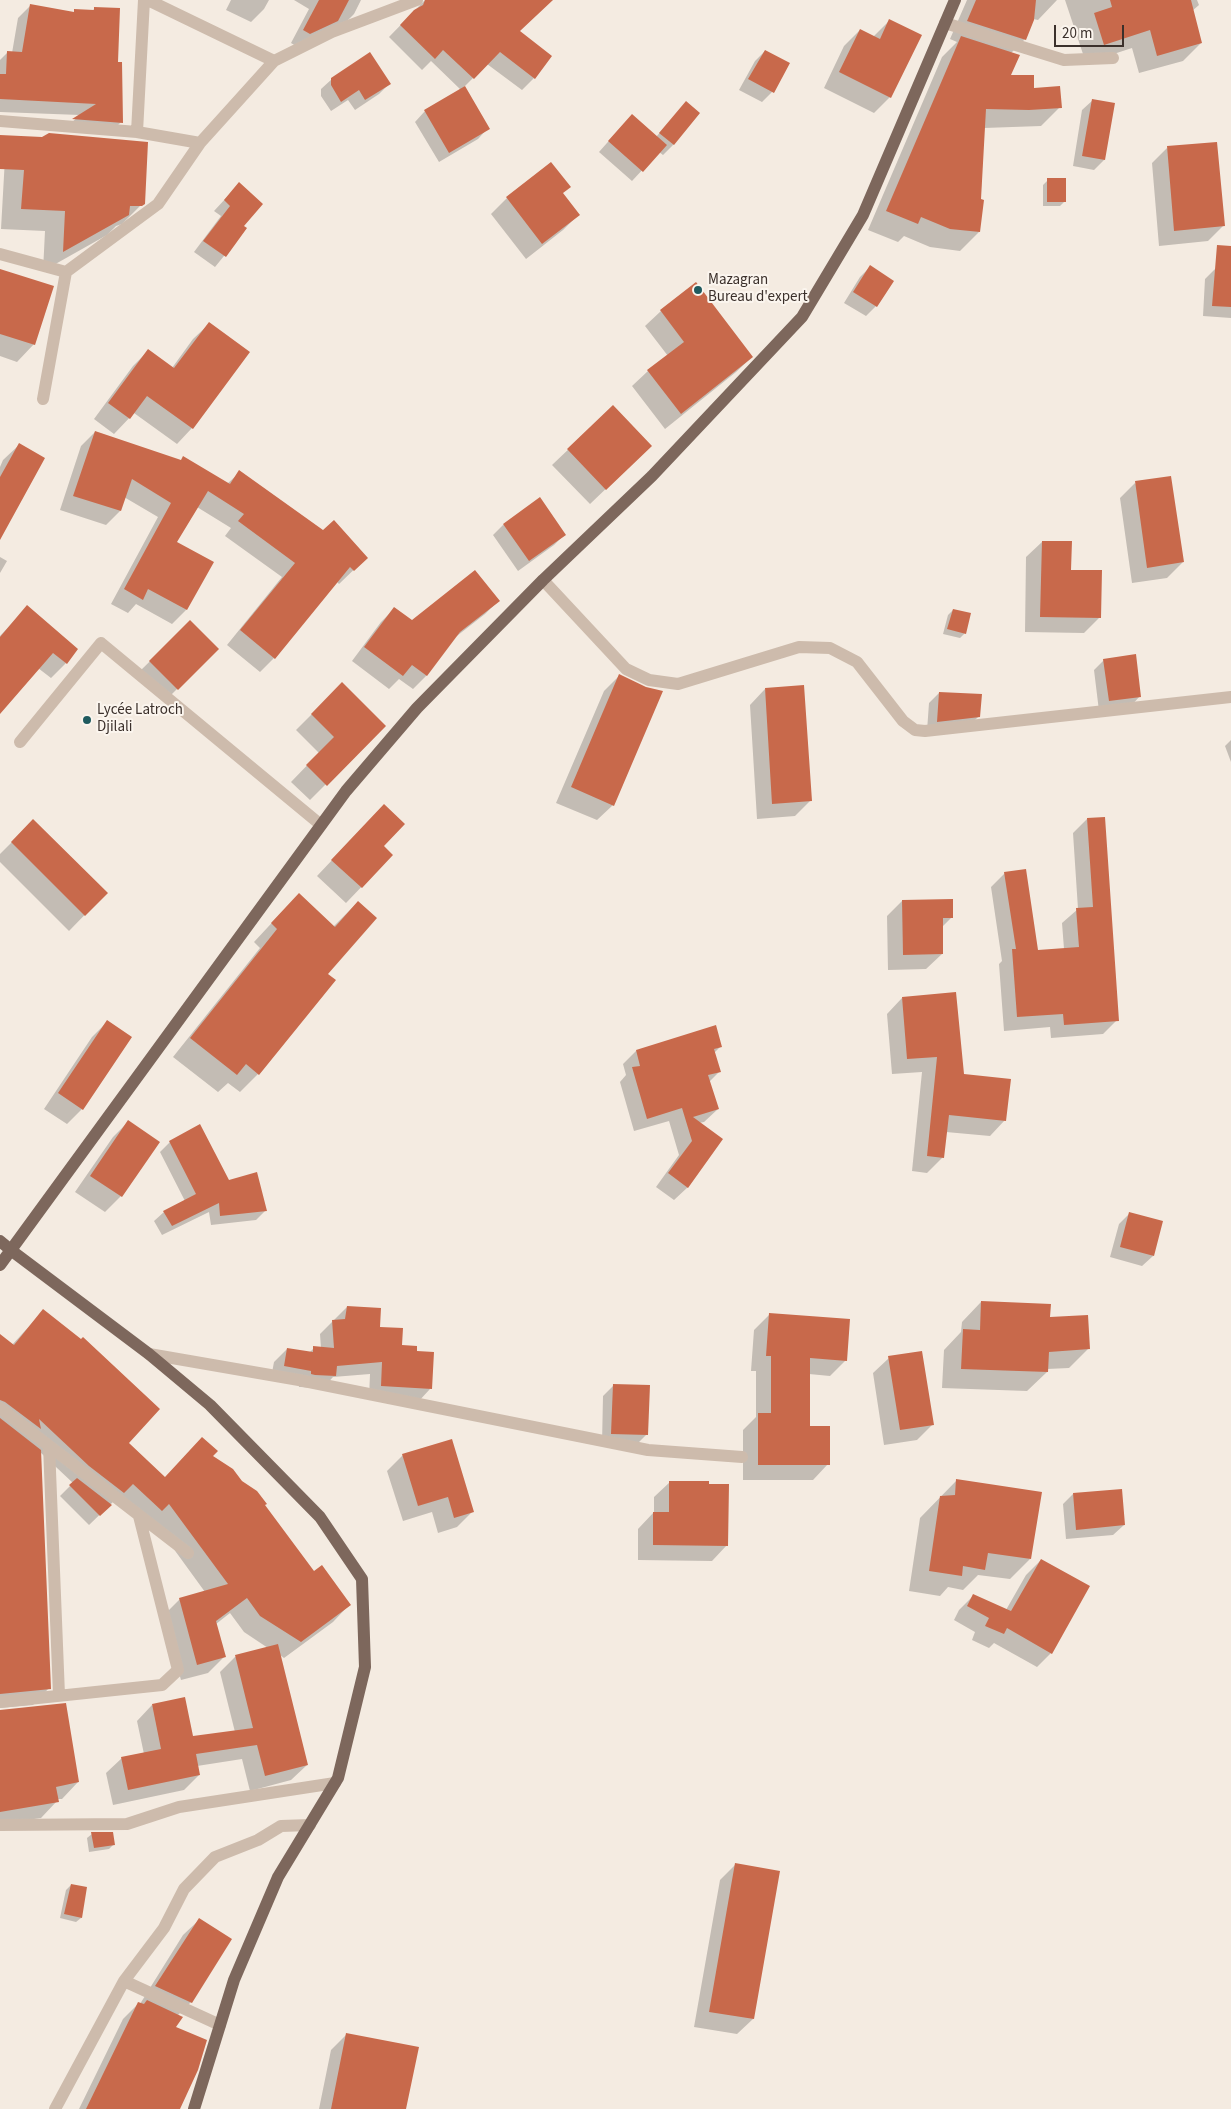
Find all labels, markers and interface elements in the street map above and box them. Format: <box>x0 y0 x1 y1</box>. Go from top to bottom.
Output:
scale bar <box>1056 15 1126 47</box>
text: 20 m <box>1062 23 1092 44</box>
place label: Mazagran Bureau d'expert <box>708 272 808 307</box>
marker: Mazagran Bureau d'expert <box>692 284 704 296</box>
place label: Lycée Latroch Djilali <box>97 702 183 737</box>
marker: Lycée Latroch Djilali <box>81 714 93 726</box>

